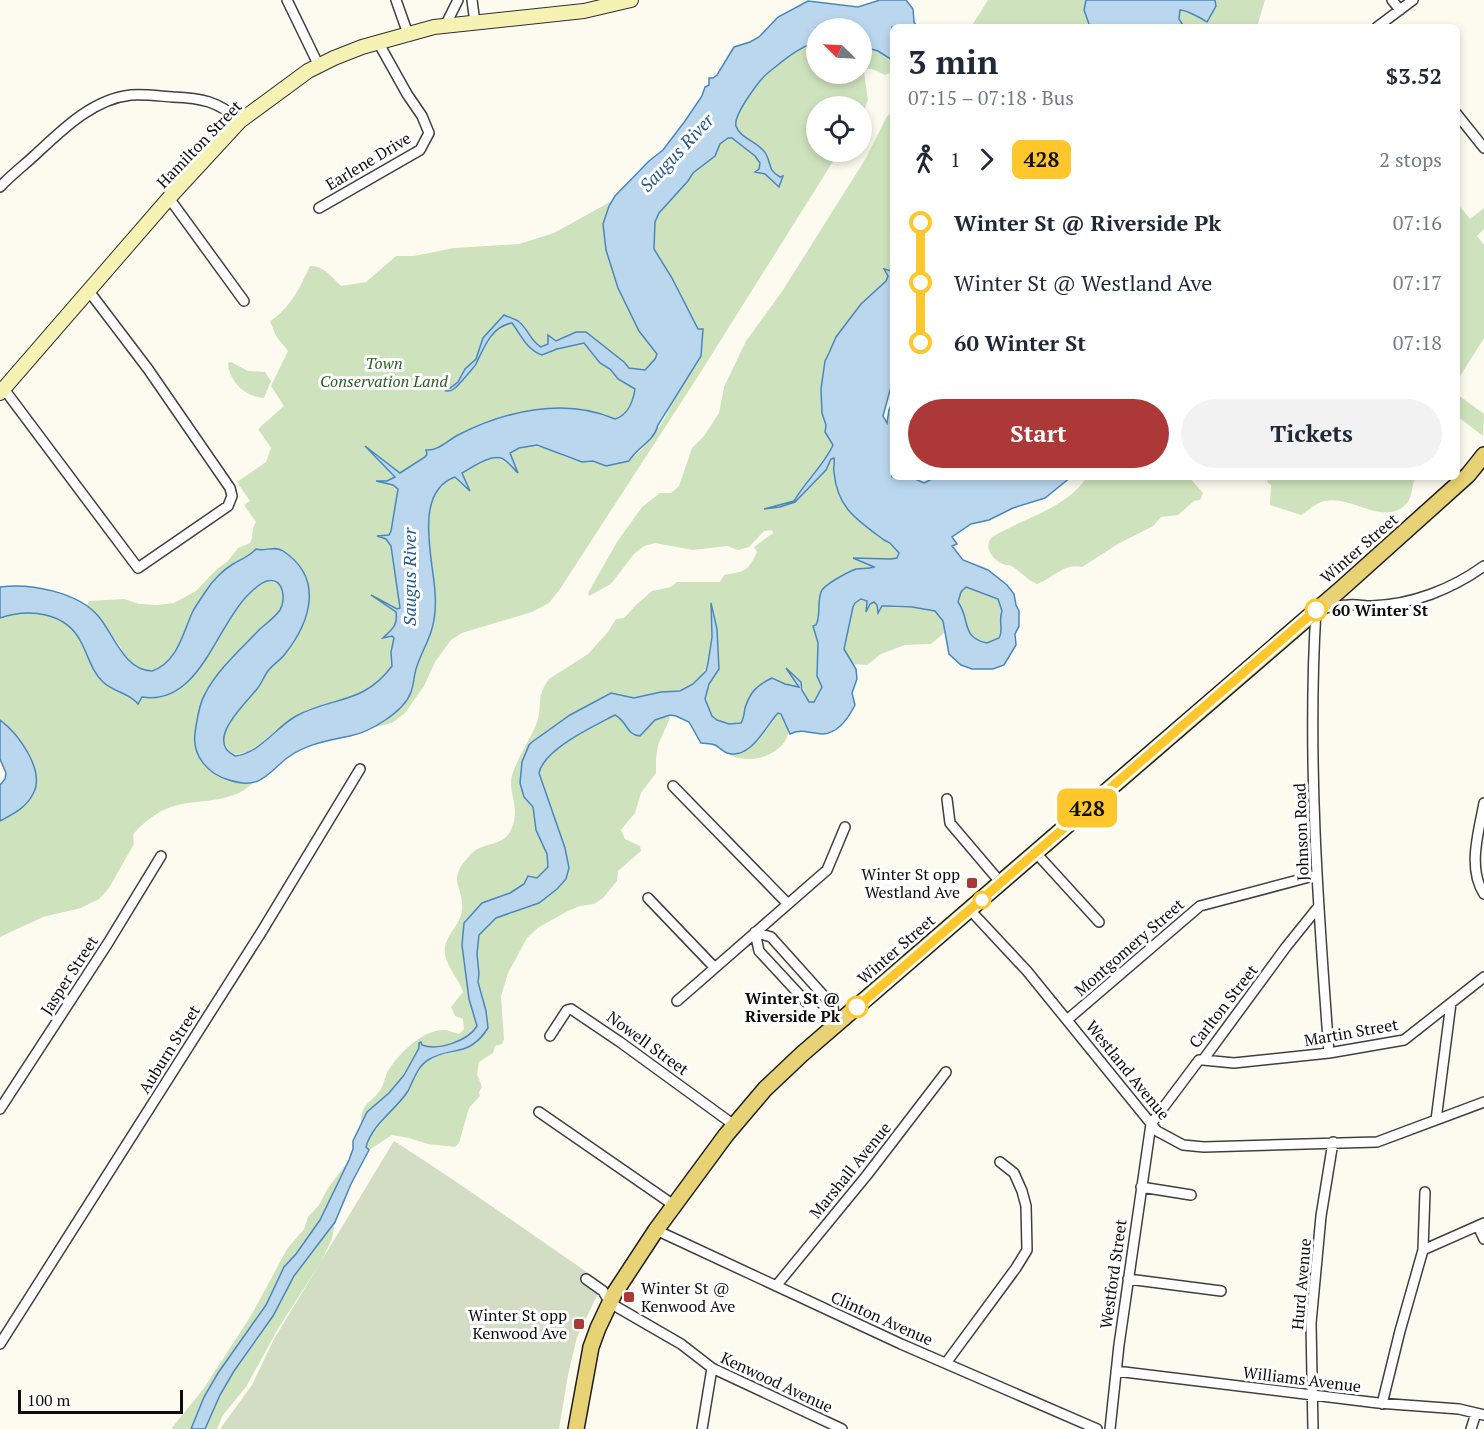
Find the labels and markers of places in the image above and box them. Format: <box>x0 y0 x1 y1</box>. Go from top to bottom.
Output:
marker: 60 Winter St <box>1305 599 1327 621</box>
place label: 60 Winter St <box>1332 599 1429 621</box>
place label: Winter St opp Westland Ave <box>861 863 960 903</box>
marker: Winter St opp Westland Ave <box>965 876 979 890</box>
unlabelled marker <box>973 891 991 909</box>
place label: Winter St @ Riverside Pk <box>745 987 841 1027</box>
marker: Winter St @ Riverside Pk <box>846 996 868 1018</box>
place label: Winter St @ Kenwood Ave <box>641 1277 735 1317</box>
marker: Winter St @ Kenwood Ave <box>622 1290 636 1304</box>
place label: Winter St opp Kenwood Ave <box>468 1304 567 1344</box>
marker: Winter St opp Kenwood Ave <box>572 1317 586 1331</box>

